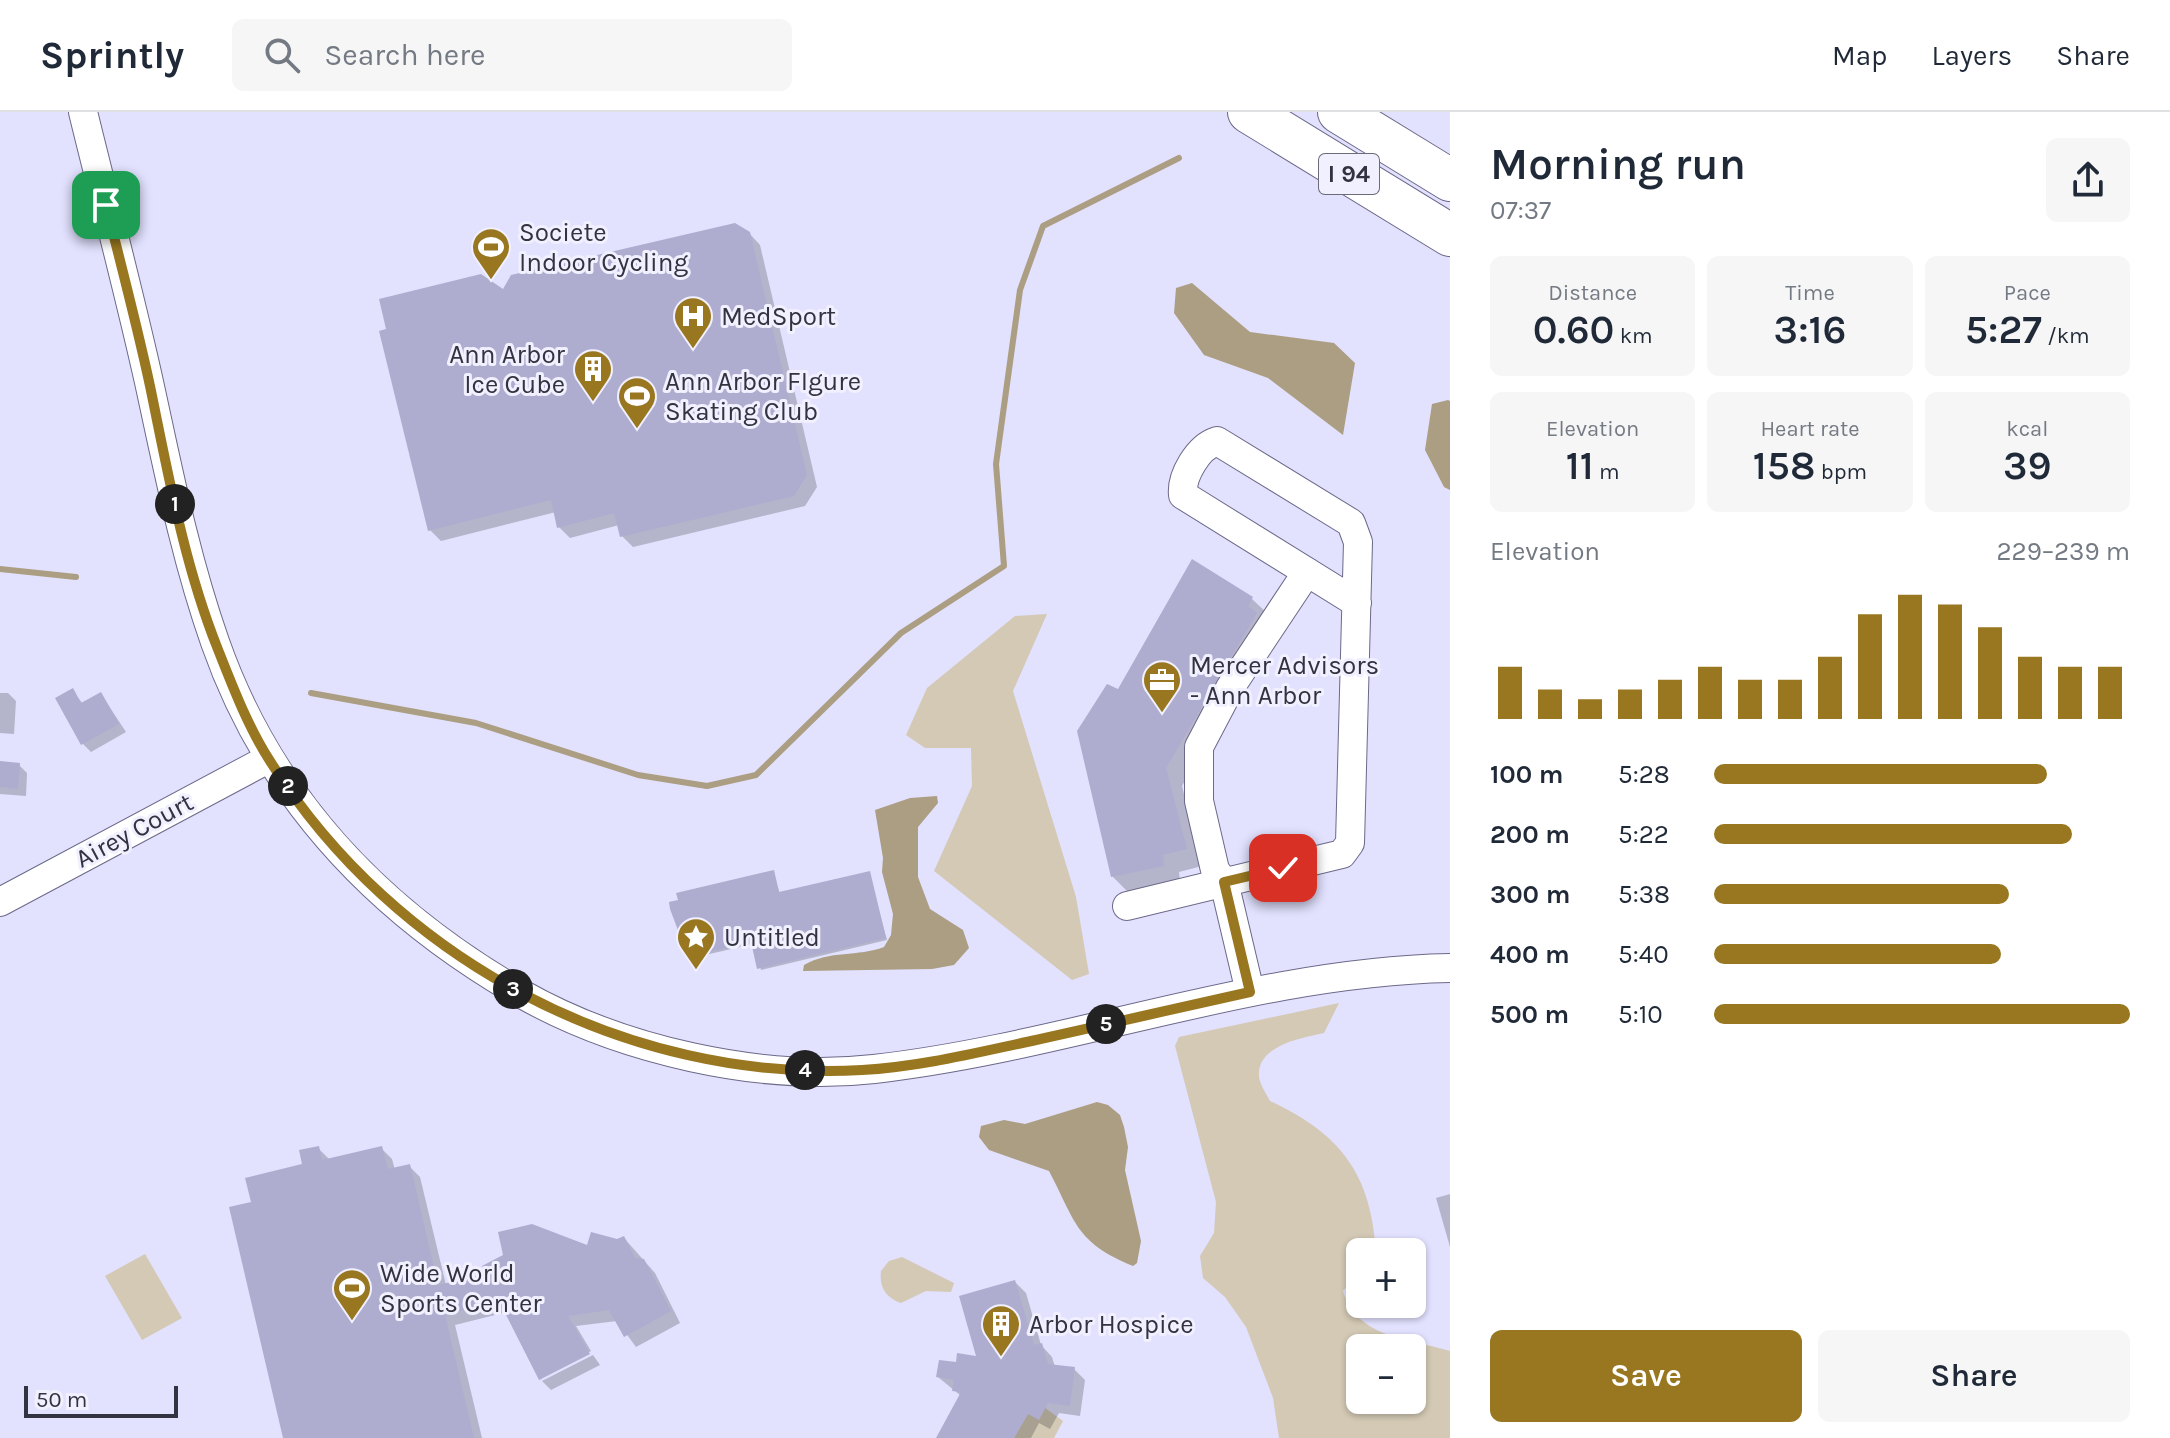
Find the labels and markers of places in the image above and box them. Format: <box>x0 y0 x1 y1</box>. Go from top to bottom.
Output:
pin <box>72 171 140 239</box>
place label: Societe Indoor Cycling <box>519 217 689 278</box>
sports icon: Societe Indoor Cycling <box>470 226 512 281</box>
hospital icon: MedSport <box>672 295 714 350</box>
place label: MedSport <box>721 301 836 332</box>
place label: Ann Arbor Ice Cube <box>449 339 566 400</box>
building icon: Ann Arbor Ice Cube <box>572 348 614 403</box>
place label: Ann Arbor FIgure Skating Club <box>665 366 861 427</box>
sports icon: Ann Arbor FIgure Skating Club <box>616 375 658 430</box>
pin: 1 <box>155 484 195 524</box>
place label: Mercer Advisors - Ann Arbor <box>1190 650 1379 711</box>
office icon: Mercer Advisors - Ann Arbor <box>1141 659 1183 714</box>
pin: 2 <box>268 766 308 806</box>
pin <box>1249 834 1317 902</box>
place icon: Untitled <box>675 916 717 971</box>
place label: Untitled <box>724 922 820 953</box>
pin: 3 <box>493 969 533 1009</box>
pin: 5 <box>1086 1004 1126 1044</box>
pin: 4 <box>785 1050 825 1090</box>
place label: Wide World Sports Center <box>380 1258 542 1319</box>
sports icon: Wide World Sports Center <box>331 1267 373 1322</box>
building icon: Arbor Hospice <box>980 1303 1022 1358</box>
place label: Arbor Hospice <box>1029 1309 1194 1340</box>

